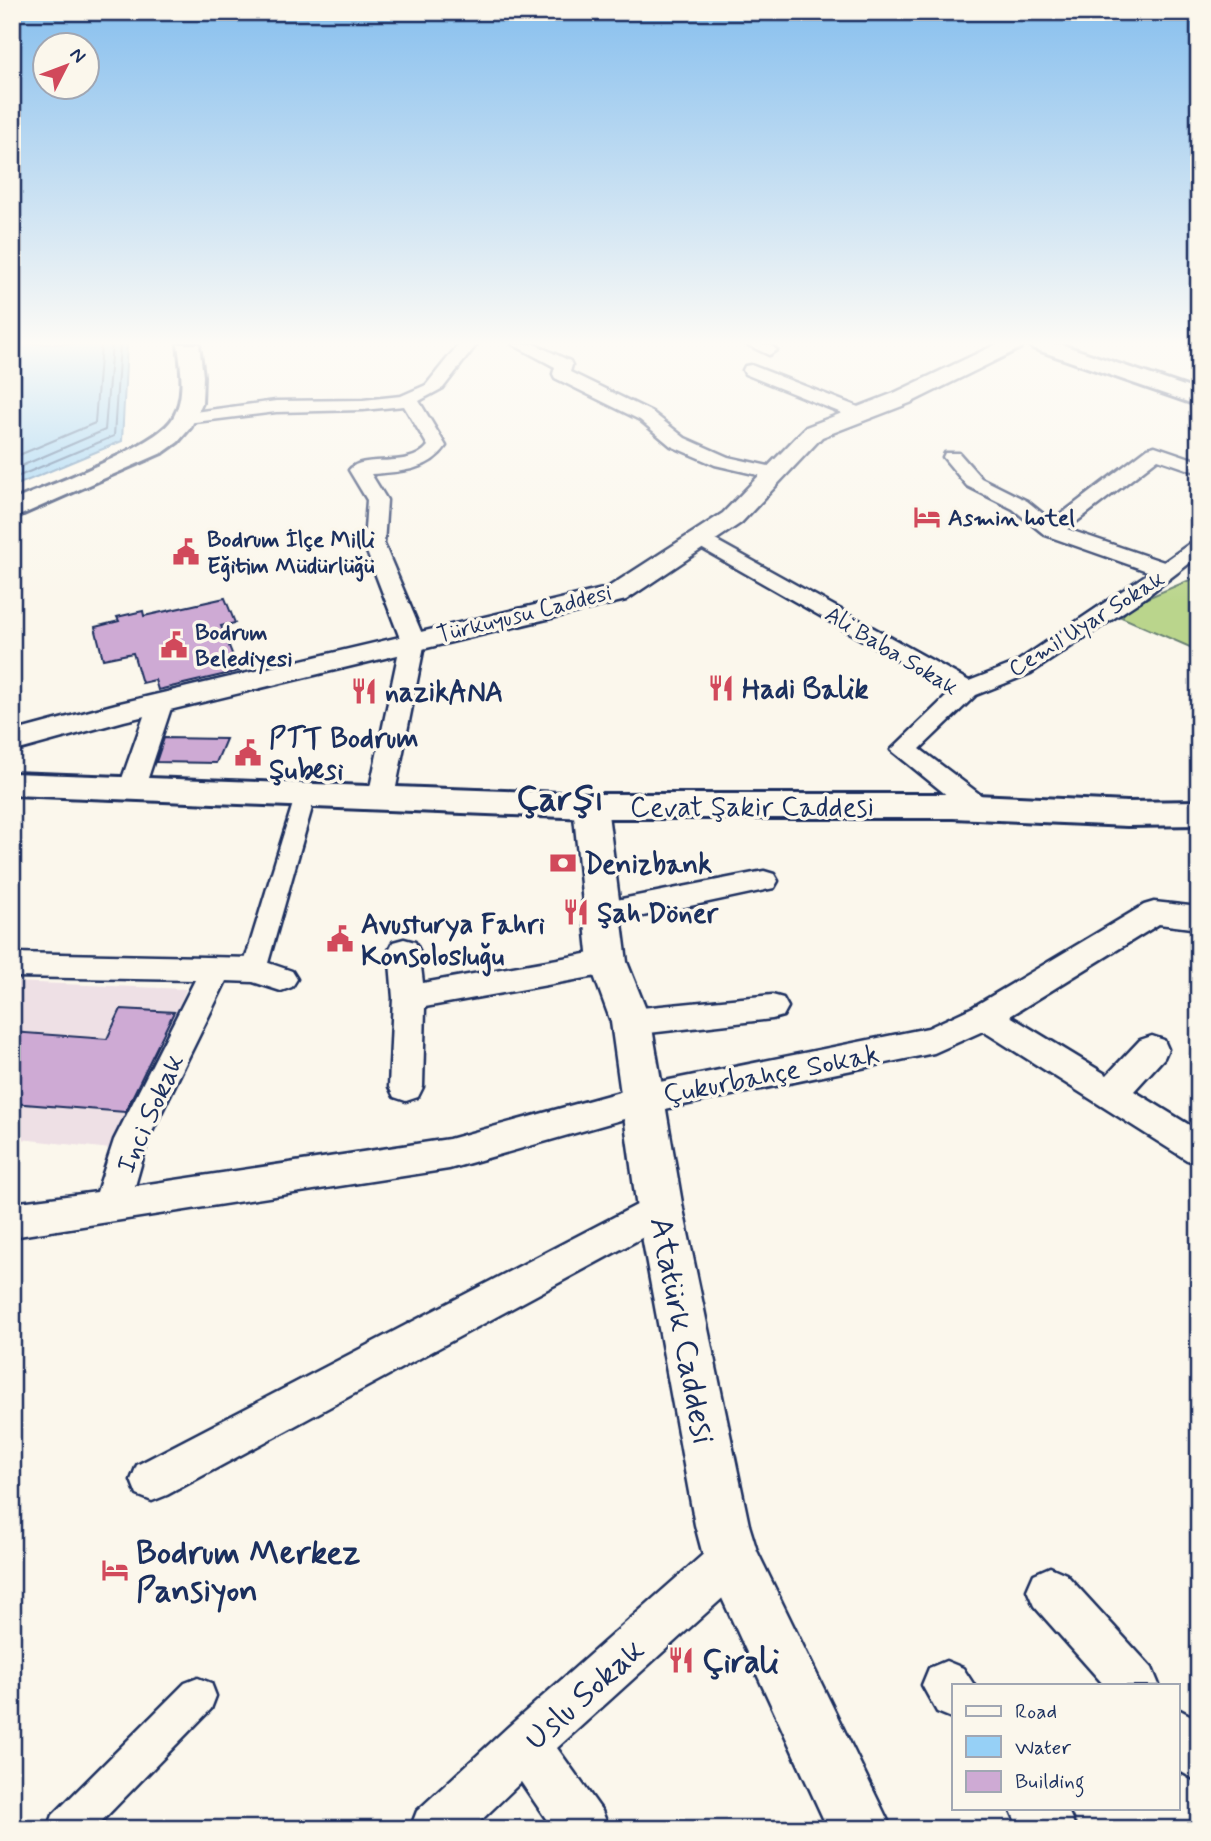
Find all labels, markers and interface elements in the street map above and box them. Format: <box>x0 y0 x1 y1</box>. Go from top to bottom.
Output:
north arrow <box>32 32 102 102</box>
text: N <box>64 43 91 69</box>
hotel icon: Asmin hotel <box>912 502 942 532</box>
place label: Asmin hotel <box>948 504 1075 534</box>
place label: Bodrum İlçe Milli Eğitim Müdürlüğü <box>207 526 376 582</box>
public building icon: Bodrum İlçe Milli Eğitim Müdürlüğü <box>171 537 201 567</box>
street label: Cemil Uyar Sokak <box>1003 565 1171 685</box>
street label: Türkuyusu Caddesi <box>434 579 615 651</box>
street label: Ali Baba Sokak <box>819 600 963 703</box>
place label: Bodrum Belediyesi <box>195 619 293 675</box>
public building icon: Bodrum Belediyesi <box>159 630 189 660</box>
place label: Hadi Balik <box>742 672 869 709</box>
restaurant icon: Hadi Balik <box>706 673 736 703</box>
place label: nazikANA <box>385 675 503 712</box>
restaurant icon: nazikANA <box>349 676 379 706</box>
place label: PTT Bodrum Şubesi <box>269 721 418 790</box>
public building icon: PTT Bodrum Şubesi <box>233 738 263 768</box>
district label: Çarşı <box>516 777 604 823</box>
street label: Cevat Şakir Caddesi <box>630 790 874 827</box>
place label: Denizbank <box>584 847 712 884</box>
bank icon: Denizbank <box>548 848 578 878</box>
place label: Şah Döner <box>597 896 719 933</box>
restaurant icon: Şah Döner <box>561 897 591 927</box>
place label: Avusturya Fahri Konsolosluğu <box>361 907 545 977</box>
public building icon: Avusturya Fahri Konsolosluğu <box>325 924 355 954</box>
street label: Çukurbahçe Sokak <box>660 1036 883 1115</box>
street label: Inci Sokak <box>109 1048 194 1180</box>
street label: Atatürk Caddesi <box>637 1213 725 1448</box>
place label: Bodrum Merkez Pansiyon <box>136 1532 361 1614</box>
hotel icon: Bodrum Merkez Pansiyon <box>100 1555 130 1585</box>
street label: Uslu Sokak <box>515 1629 655 1761</box>
place label: Çirali <box>702 1641 779 1685</box>
restaurant icon: Çirali <box>666 1645 696 1675</box>
legend <box>952 1684 1180 1810</box>
text: Road <box>1015 1698 1057 1726</box>
text: Water <box>1015 1734 1071 1762</box>
text: Building <box>1015 1768 1085 1798</box>

